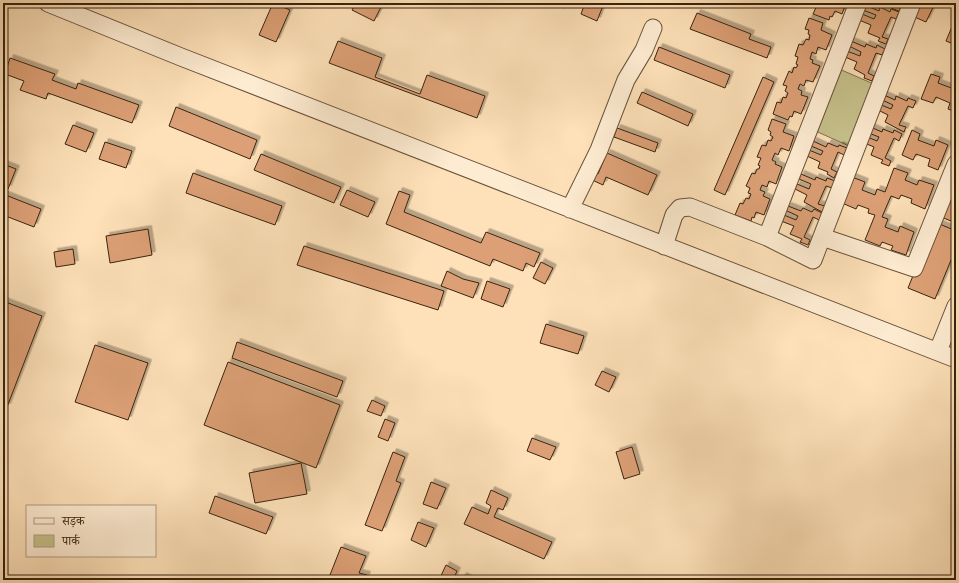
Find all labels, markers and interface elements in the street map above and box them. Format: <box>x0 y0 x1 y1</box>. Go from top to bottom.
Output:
legend <box>26 505 156 557</box>
text: सड़क <box>61 514 86 528</box>
text: पार्क <box>61 534 81 548</box>

